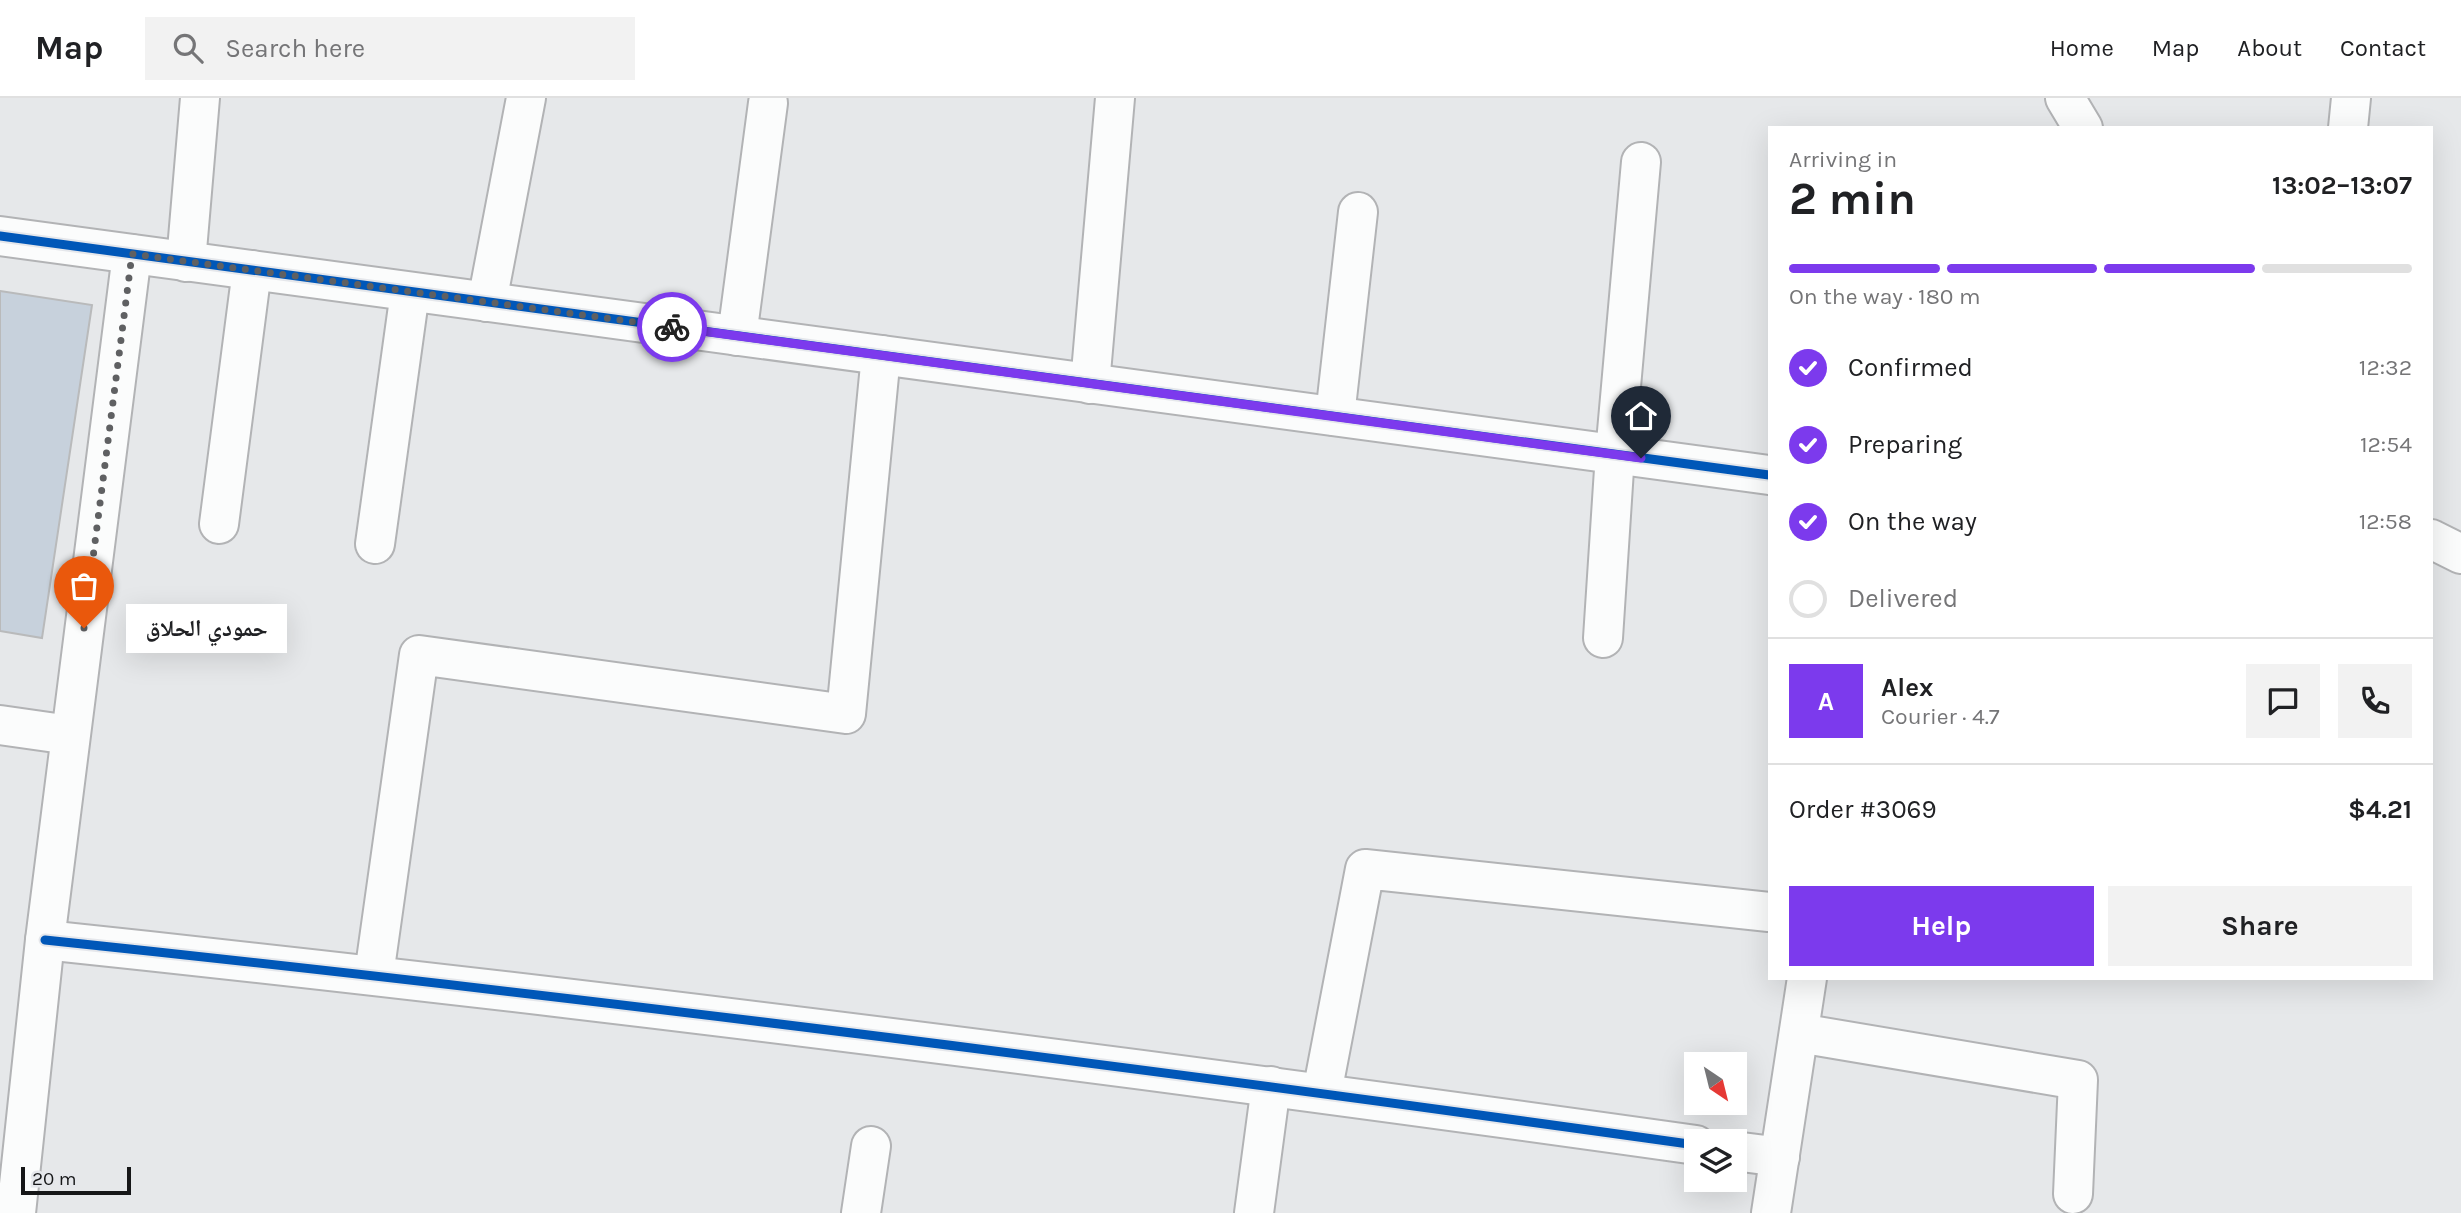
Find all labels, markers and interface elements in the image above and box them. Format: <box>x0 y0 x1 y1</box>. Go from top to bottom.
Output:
search box <box>145 17 635 80</box>
text: Map <box>35 29 103 67</box>
icon: search <box>169 29 207 67</box>
text: Search here <box>225 33 365 64</box>
text: Home <box>2050 34 2114 62</box>
text: Map <box>2152 34 2199 62</box>
text: About <box>2237 34 2302 62</box>
text: Contact <box>2340 34 2426 62</box>
text: Arriving in <box>1789 146 1897 173</box>
text: 13:02–13:07 <box>2272 170 2412 201</box>
text: 2 min <box>1789 172 1916 226</box>
text: On the way · 180 m <box>1789 283 1980 310</box>
courier <box>637 292 707 362</box>
icon: bike <box>653 308 691 346</box>
icon: check <box>1789 349 1827 387</box>
text: Confirmed <box>1848 352 1973 383</box>
text: 12:32 <box>2359 354 2412 381</box>
pin <box>1611 386 1671 458</box>
icon: home <box>1622 397 1660 435</box>
icon: check <box>1789 426 1827 464</box>
text: Preparing <box>1848 429 1962 460</box>
text: 12:54 <box>2360 431 2412 458</box>
icon: check <box>1789 503 1827 541</box>
text: On the way <box>1848 506 1977 537</box>
text: 12:58 <box>2359 508 2412 535</box>
pin <box>54 556 114 628</box>
icon: bag <box>65 567 103 605</box>
text: Delivered <box>1848 583 1958 614</box>
callout: حمودي الحلاق <box>126 603 287 652</box>
text: حمودي الحلاق <box>145 615 268 642</box>
button: chat <box>2246 664 2320 738</box>
button: phone <box>2338 664 2412 738</box>
text: Alex <box>1881 672 1933 703</box>
text: A <box>1818 686 1834 717</box>
text: Courier · 4.7 <box>1881 703 2000 730</box>
text: Order #3069 <box>1789 794 1937 825</box>
text: $4.21 <box>2348 794 2412 825</box>
button: Help <box>1789 886 2094 966</box>
button: Share <box>2108 886 2412 966</box>
north arrow <box>1684 1052 1746 1115</box>
map controls <box>1684 1052 1747 1192</box>
button: layers <box>1684 1129 1747 1192</box>
scale bar <box>21 1164 131 1196</box>
text: 20 m <box>32 1168 77 1190</box>

